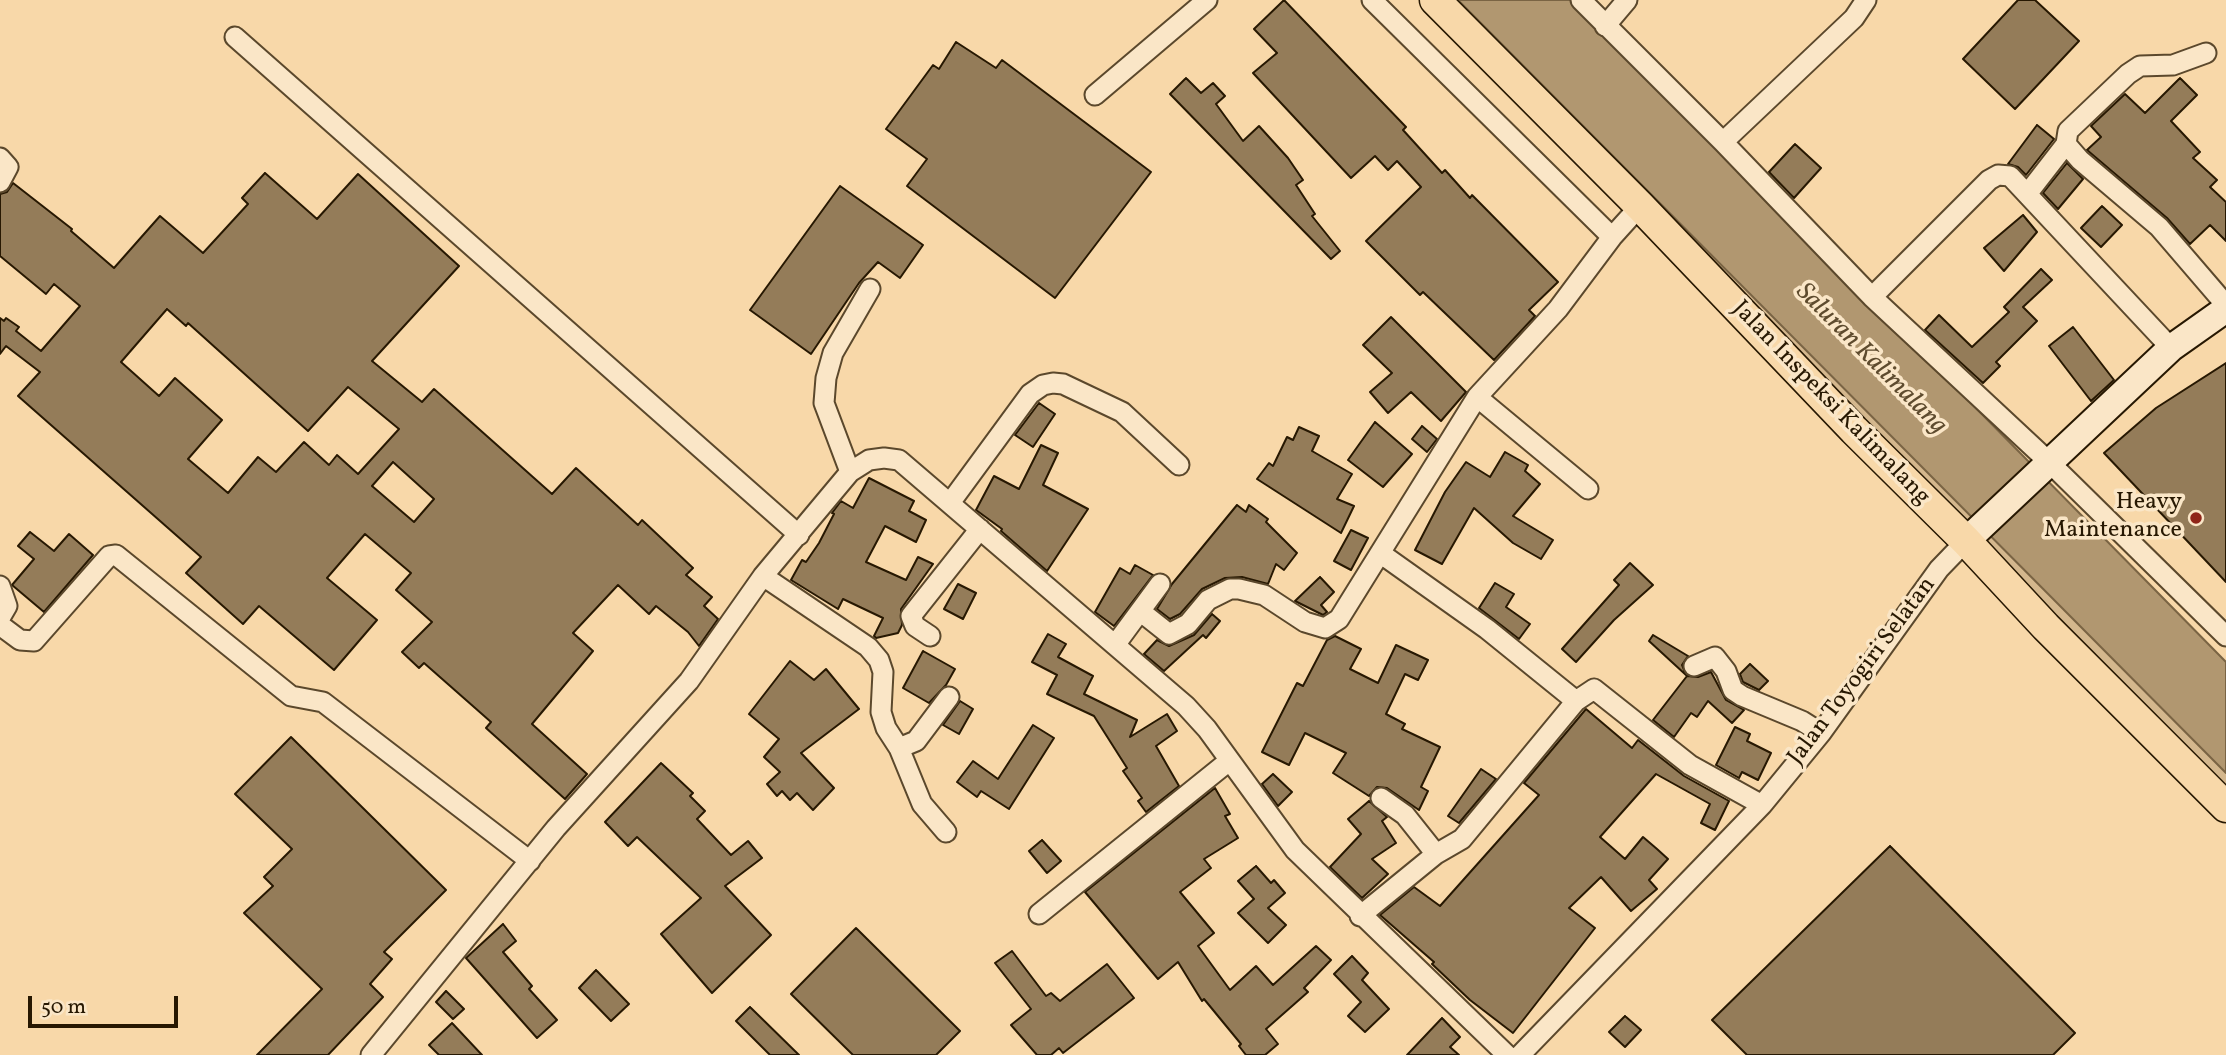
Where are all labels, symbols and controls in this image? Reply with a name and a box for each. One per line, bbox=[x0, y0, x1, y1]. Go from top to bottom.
water label: Saluran Kalimalang bbox=[1788, 278, 1952, 442]
street label: Jalan Inspeksi Kalimalang bbox=[1725, 296, 1935, 512]
place label: Heavy Maintenance bbox=[2044, 490, 2182, 546]
marker: Heavy Maintenance bbox=[2188, 510, 2204, 526]
street label: Jalan Toyogiri Selatan bbox=[1783, 572, 1943, 772]
scale bar bbox=[32, 982, 182, 1026]
text: 50 m bbox=[41, 993, 86, 1022]

